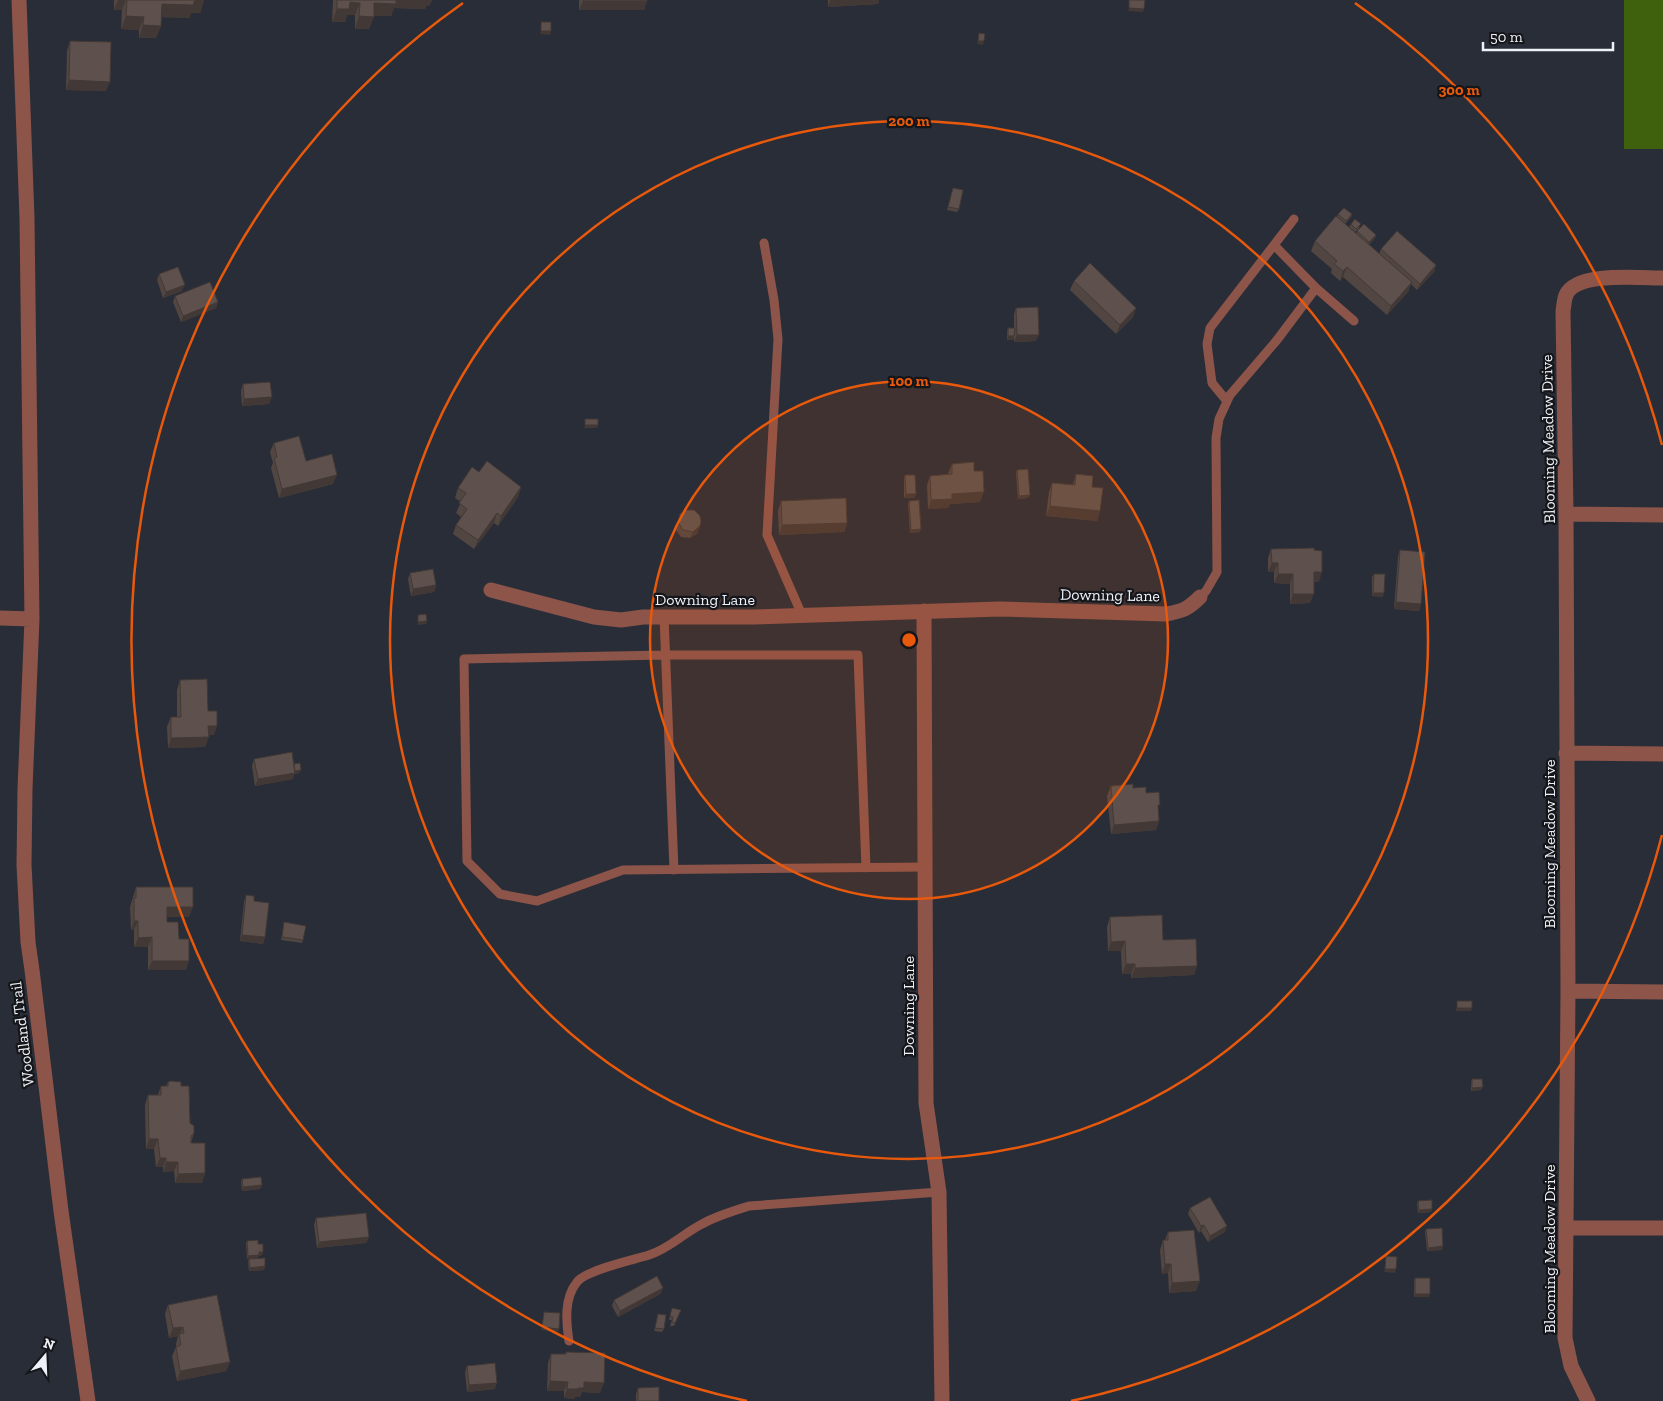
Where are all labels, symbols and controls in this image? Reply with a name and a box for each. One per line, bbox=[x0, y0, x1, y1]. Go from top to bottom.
scale bar bbox=[1483, 20, 1613, 52]
text: 50 m bbox=[1490, 28, 1523, 46]
text: 300 m bbox=[1438, 81, 1480, 99]
text: 200 m bbox=[888, 112, 930, 130]
street label: Blooming Meadow Drive bbox=[1537, 354, 1559, 524]
text: 100 m bbox=[889, 372, 929, 390]
street label: Downing Lane bbox=[1060, 585, 1160, 605]
street label: Downing Lane bbox=[655, 590, 755, 609]
centre of rings bbox=[900, 631, 918, 649]
street label: Blooming Meadow Drive bbox=[1540, 759, 1559, 929]
street label: Downing Lane bbox=[899, 956, 918, 1056]
street label: Woodland Trail bbox=[6, 980, 38, 1088]
street label: Blooming Meadow Drive bbox=[1540, 1164, 1559, 1334]
north arrow bbox=[20, 1331, 70, 1381]
text: N bbox=[41, 1334, 57, 1354]

